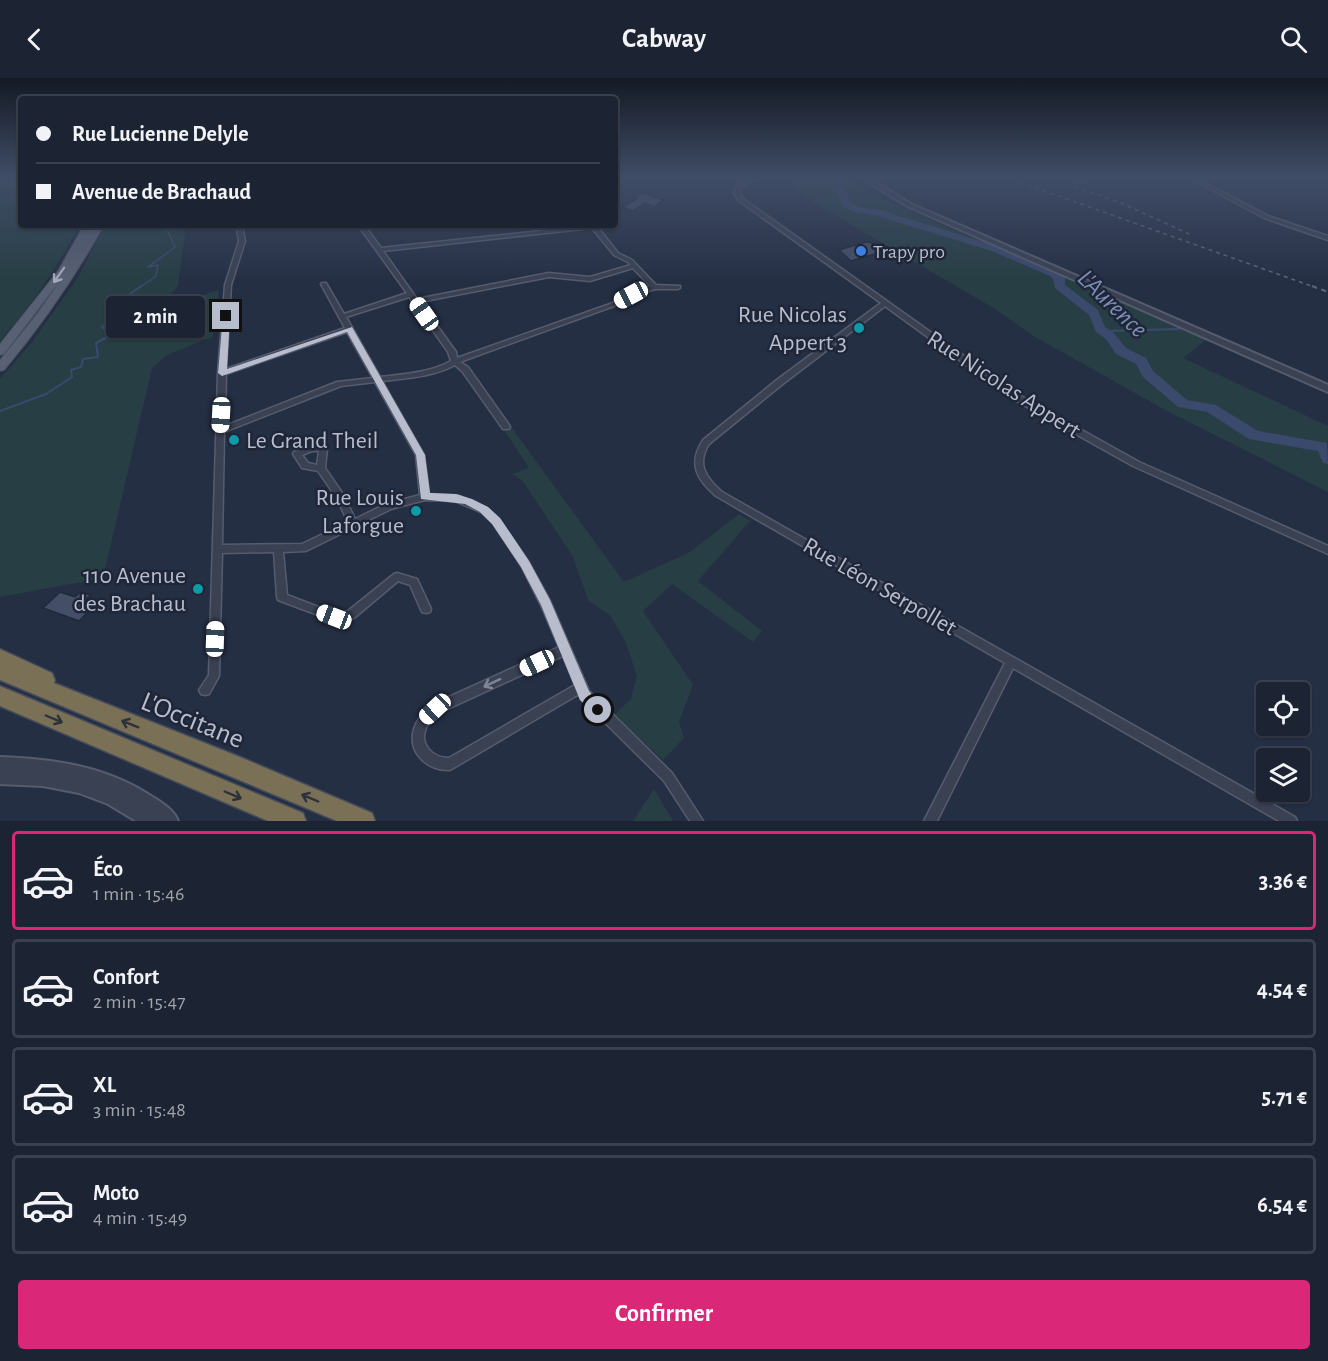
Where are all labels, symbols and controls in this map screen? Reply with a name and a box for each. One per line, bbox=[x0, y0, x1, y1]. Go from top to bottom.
icon: back bbox=[18, 23, 51, 56]
icon: search bbox=[1277, 23, 1310, 56]
text: Cabway bbox=[622, 25, 706, 52]
text: Rue Lucienne Delyle bbox=[72, 123, 249, 145]
text: Avenue de Brachaud bbox=[72, 181, 251, 203]
place label: Trapy pro bbox=[873, 242, 945, 262]
marker: Trapy pro bbox=[854, 244, 868, 258]
water label: L'Aurence bbox=[1073, 265, 1152, 343]
one-way arrow bbox=[53, 267, 65, 283]
car bbox=[611, 279, 651, 311]
car bbox=[406, 294, 442, 334]
callout: 2 min bbox=[106, 295, 205, 337]
route end bbox=[212, 302, 239, 329]
place label: Rue Nicolas Appert 3 bbox=[738, 303, 847, 355]
text: 2 min bbox=[133, 307, 178, 327]
marker: Rue Nicolas Appert 3 bbox=[852, 321, 866, 335]
street label: Rue Nicolas Appert bbox=[923, 326, 1085, 443]
car bbox=[211, 397, 231, 433]
place label: Le Grand Theil bbox=[246, 429, 379, 453]
marker: Le Grand Theil bbox=[227, 433, 241, 447]
place label: Rue Louis Laforgue bbox=[316, 486, 404, 538]
marker: Rue Louis Laforgue bbox=[409, 504, 423, 518]
street label: Rue Léon Serpollet bbox=[799, 533, 961, 641]
place label: 110 Avenue des Brachau bbox=[73, 564, 186, 616]
marker: 110 Avenue des Brachau bbox=[191, 582, 205, 596]
car bbox=[314, 602, 354, 632]
car bbox=[205, 621, 225, 657]
car bbox=[517, 647, 557, 679]
one-way arrow bbox=[483, 678, 501, 690]
map controls bbox=[1256, 682, 1310, 802]
button: locate bbox=[1256, 682, 1310, 736]
street label: L'Occitane bbox=[137, 688, 248, 754]
car bbox=[416, 690, 454, 728]
route start bbox=[584, 696, 611, 723]
one-way arrow bbox=[44, 714, 63, 725]
one-way arrow bbox=[121, 718, 140, 729]
button: layers bbox=[1256, 748, 1310, 802]
one-way arrow bbox=[224, 790, 242, 801]
one-way arrow bbox=[302, 792, 320, 803]
icon: car bbox=[21, 854, 75, 908]
text: Éco bbox=[93, 858, 123, 880]
text: 3.36 € bbox=[1259, 870, 1307, 892]
text: 1 min · 15:46 bbox=[93, 884, 184, 904]
icon: car bbox=[21, 962, 75, 1016]
text: Confort bbox=[93, 966, 159, 988]
text: 4.54 € bbox=[1257, 978, 1307, 1000]
text: 2 min · 15:47 bbox=[93, 992, 186, 1012]
icon: car bbox=[21, 1070, 75, 1124]
text: XL bbox=[93, 1074, 116, 1096]
text: 5.71 € bbox=[1261, 1086, 1307, 1108]
text: 3 min · 15:48 bbox=[93, 1100, 186, 1120]
icon: car bbox=[21, 1178, 75, 1232]
text: Moto bbox=[93, 1182, 139, 1204]
text: 6.54 € bbox=[1257, 1194, 1307, 1216]
text: 4 min · 15:49 bbox=[93, 1208, 187, 1228]
button: Confirmer bbox=[18, 1280, 1310, 1349]

